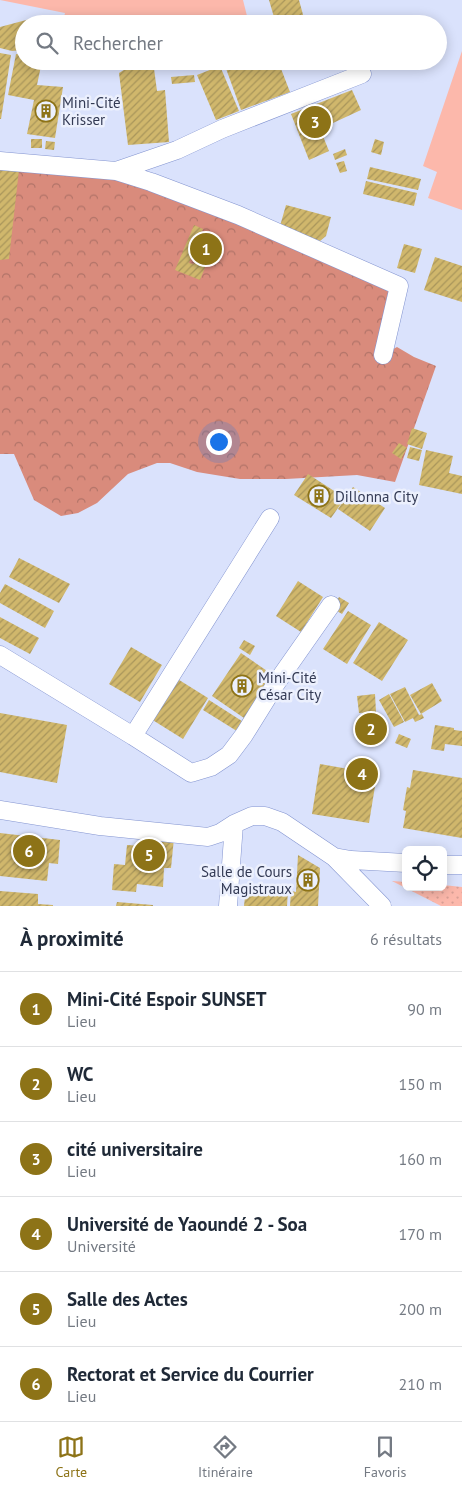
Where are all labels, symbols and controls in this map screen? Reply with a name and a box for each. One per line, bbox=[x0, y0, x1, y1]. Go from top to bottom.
search box bbox=[15, 15, 447, 70]
icon: search bbox=[33, 29, 61, 57]
text: Rechercher bbox=[73, 31, 163, 55]
place label: Mini-Cité Krisser bbox=[62, 93, 121, 129]
building icon: Mini-Cité Krisser bbox=[34, 99, 58, 123]
pin: 3 bbox=[299, 103, 331, 141]
pin: 1 bbox=[190, 230, 222, 268]
your location bbox=[206, 429, 232, 455]
building icon: Dillonna City bbox=[307, 484, 331, 508]
place label: Dillonna City bbox=[335, 487, 418, 506]
place label: Mini-Cité César City bbox=[258, 668, 321, 704]
building icon: Mini-Cité César City bbox=[230, 674, 254, 698]
pin: 2 bbox=[355, 710, 387, 748]
pin: 4 bbox=[346, 755, 378, 793]
pin: 6 bbox=[13, 832, 45, 870]
pin: 5 bbox=[133, 836, 165, 874]
map controls bbox=[402, 846, 447, 891]
button: locate bbox=[402, 846, 447, 891]
place label: Salle de Cours Magistraux bbox=[201, 862, 292, 898]
building icon: Salle de Cours Magistraux bbox=[296, 868, 320, 892]
text: À proximité bbox=[20, 925, 124, 952]
text: 6 résultats bbox=[370, 929, 442, 949]
text: Mini-Cité Espoir SUNSET bbox=[67, 987, 267, 1011]
text: 1 bbox=[31, 999, 41, 1019]
text: 90 m bbox=[407, 999, 442, 1019]
text: Lieu bbox=[67, 1011, 96, 1031]
text: WC bbox=[67, 1062, 93, 1086]
text: 2 bbox=[31, 1074, 41, 1094]
text: 150 m bbox=[399, 1074, 442, 1094]
text: Lieu bbox=[67, 1086, 96, 1106]
text: cité universitaire bbox=[67, 1137, 203, 1161]
text: 3 bbox=[31, 1149, 41, 1169]
text: 160 m bbox=[399, 1149, 442, 1169]
text: Lieu bbox=[67, 1161, 96, 1181]
text: Université de Yaoundé 2 - Soa bbox=[67, 1212, 307, 1236]
text: 4 bbox=[31, 1224, 41, 1244]
text: 170 m bbox=[399, 1224, 442, 1244]
text: Université bbox=[67, 1236, 136, 1256]
text: Salle des Actes bbox=[67, 1287, 188, 1311]
text: 5 bbox=[31, 1299, 41, 1319]
text: 200 m bbox=[399, 1299, 442, 1319]
text: Lieu bbox=[67, 1311, 96, 1331]
text: Rectorat et Service du Courrier bbox=[67, 1362, 314, 1386]
text: 6 bbox=[31, 1374, 41, 1394]
text: 210 m bbox=[399, 1374, 442, 1394]
text: Lieu bbox=[67, 1386, 96, 1406]
tab: Carte bbox=[56, 1433, 87, 1481]
tab: Itinéraire bbox=[198, 1433, 253, 1481]
tab: Favoris bbox=[364, 1433, 406, 1481]

